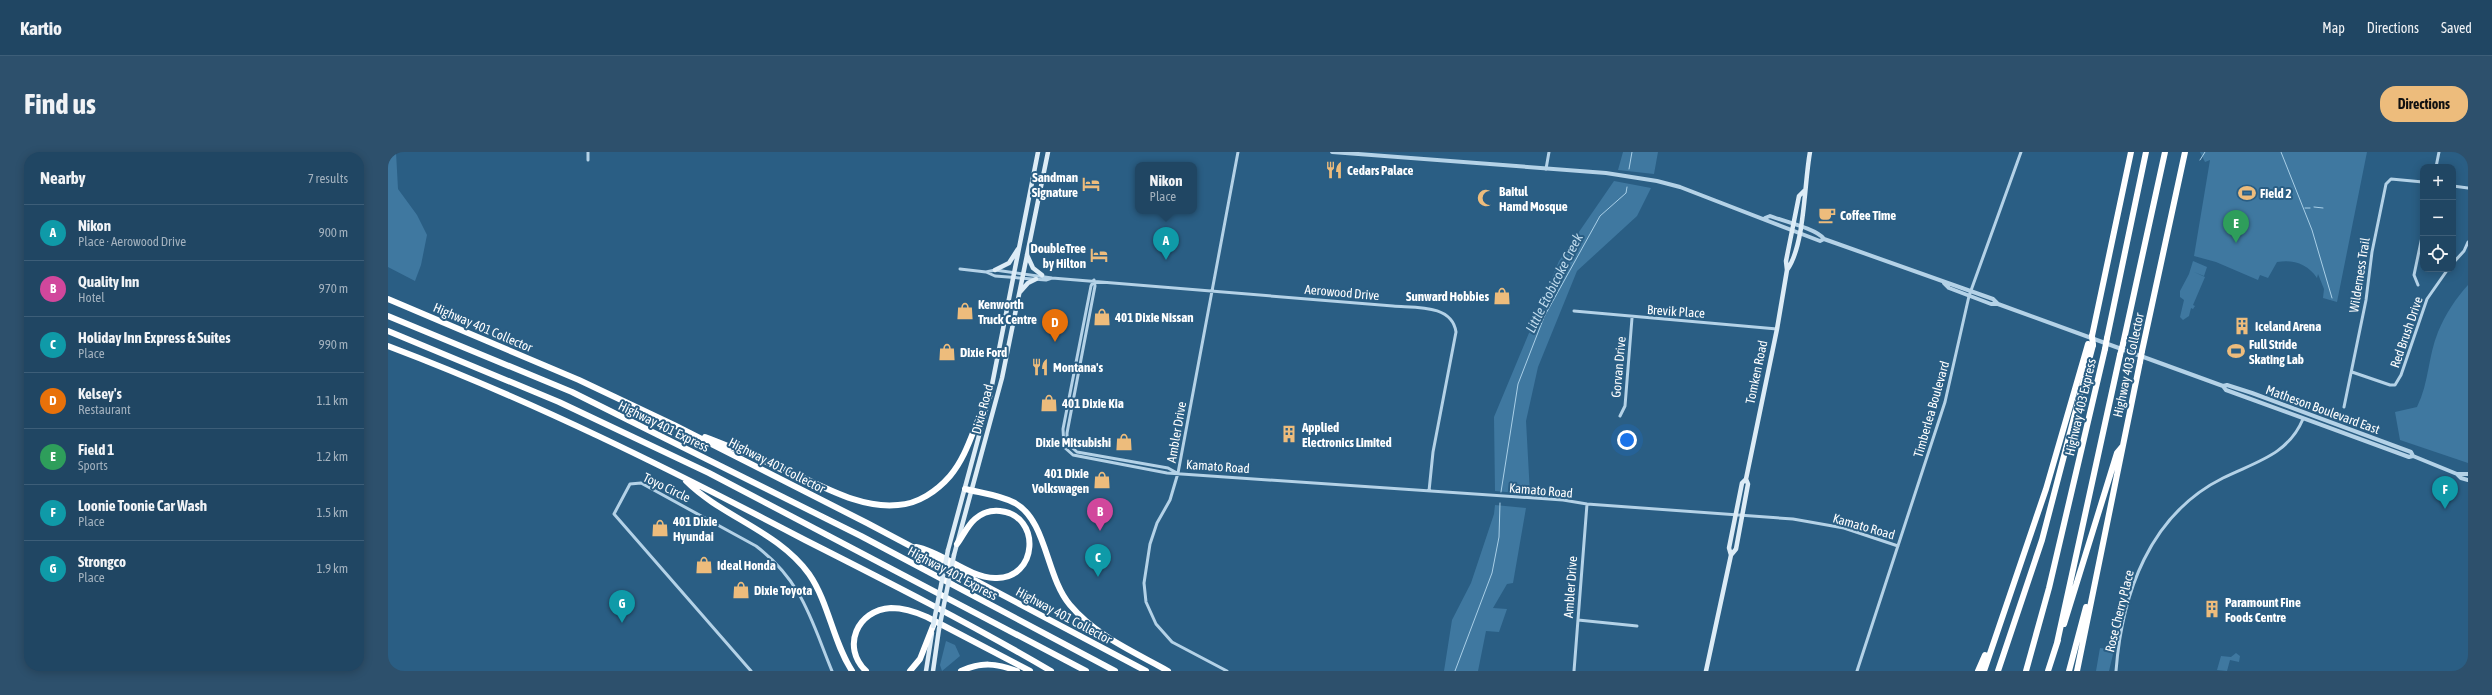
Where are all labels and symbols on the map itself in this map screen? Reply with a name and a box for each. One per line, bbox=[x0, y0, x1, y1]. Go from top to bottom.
restaurant icon: Cedars Palace bbox=[1324, 160, 1344, 180]
place label: Cedars Palace bbox=[1347, 163, 1414, 178]
place label: Sandman Signature bbox=[1032, 170, 1078, 200]
hotel icon: Sandman Signature bbox=[1081, 174, 1101, 194]
sports icon: Field 2 bbox=[2237, 183, 2257, 203]
place label: Baitul Hamd Mosque bbox=[1499, 184, 1568, 214]
place label: Field 2 bbox=[2260, 186, 2292, 201]
mosque icon: Baitul Hamd Mosque bbox=[1476, 188, 1496, 208]
cafe icon: Coffee Time bbox=[1817, 205, 1837, 225]
place label: Coffee Time bbox=[1840, 208, 1896, 223]
pin: E bbox=[2223, 210, 2249, 243]
pin: A bbox=[1153, 227, 1179, 260]
water label: Little Etobicoke Creek bbox=[1522, 230, 1586, 335]
street label: Wilderness Trail bbox=[2346, 236, 2373, 314]
place label: DoubleTree by Hilton bbox=[1030, 241, 1086, 271]
hotel icon: DoubleTree by Hilton bbox=[1089, 245, 1109, 265]
street label: Aerowood Drive bbox=[1304, 282, 1380, 303]
shop icon: Sunward Hobbies bbox=[1492, 286, 1512, 306]
place label: Sunward Hobbies bbox=[1406, 289, 1489, 304]
street label: Red Brush Drive bbox=[2387, 294, 2426, 370]
place label: Kenworth Truck Centre bbox=[978, 297, 1037, 327]
street label: Highway 401 Collector bbox=[431, 300, 535, 355]
shop icon: Kenworth Truck Centre bbox=[955, 301, 975, 321]
street label: Brevik Place bbox=[1646, 302, 1706, 321]
shop icon: 401 Dixie Nissan bbox=[1092, 307, 1112, 327]
pin: D bbox=[1042, 309, 1068, 342]
place label: 401 Dixie Nissan bbox=[1114, 310, 1194, 325]
street label: Highway 403 Collector bbox=[2110, 311, 2147, 419]
building icon: Iceland Arena bbox=[2232, 316, 2252, 336]
place label: Iceland Arena bbox=[2255, 319, 2321, 334]
street label: Gorvan Drive bbox=[1608, 336, 1629, 398]
place label: Full Stride Skating Lab bbox=[2249, 337, 2304, 367]
street label: Tomken Road bbox=[1742, 339, 1771, 405]
sports icon: Full Stride Skating Lab bbox=[2226, 341, 2246, 361]
shop icon: Dixie Ford bbox=[937, 342, 957, 362]
place label: Dixie Ford bbox=[960, 345, 1007, 360]
restaurant icon: Montana's bbox=[1030, 357, 1050, 377]
street label: Highway 403 Express bbox=[2062, 357, 2099, 457]
street label: Timberlea Boulevard bbox=[1911, 359, 1952, 459]
place label: Montana's bbox=[1053, 360, 1103, 375]
street label: Matheson Boulevard East bbox=[2264, 382, 2382, 437]
street label: Dixie Road bbox=[969, 383, 996, 436]
shop icon: 401 Dixie Kia bbox=[1039, 393, 1059, 413]
place label: 401 Dixie Kia bbox=[1061, 396, 1124, 411]
street label: Highway 401 Express bbox=[616, 398, 712, 455]
street label: Ambler Drive bbox=[1164, 400, 1189, 464]
place label: Applied Electronics Limited bbox=[1301, 420, 1392, 450]
building icon: Applied Electronics Limited bbox=[1279, 424, 1299, 444]
your location bbox=[1617, 430, 1637, 450]
shop icon: Dixie Mitsubishi bbox=[1114, 432, 1134, 452]
street label: Highway 401 Collector bbox=[726, 435, 828, 496]
place label: Dixie Mitsubishi bbox=[1035, 435, 1111, 450]
street label: Kamato Road bbox=[1186, 457, 1250, 476]
place label: 401 Dixie Volkswagen bbox=[1031, 466, 1089, 496]
street label: Toyo Circle bbox=[641, 470, 693, 505]
shop icon: 401 Dixie Volkswagen bbox=[1092, 470, 1112, 490]
pin: F bbox=[2432, 476, 2458, 509]
street label: Kamato Road bbox=[1508, 480, 1573, 501]
pin: B bbox=[1087, 498, 1113, 531]
street label: Kamato Road bbox=[1831, 510, 1897, 542]
place label: 401 Dixie Hyundai bbox=[672, 514, 718, 544]
shop icon: 401 Dixie Hyundai bbox=[650, 518, 670, 538]
street label: Highway 401 Express bbox=[905, 544, 1000, 604]
pin: C bbox=[1085, 544, 1111, 577]
shop icon: Ideal Honda bbox=[694, 555, 714, 575]
street label: Ambler Drive bbox=[1561, 556, 1580, 618]
place label: Ideal Honda bbox=[717, 558, 776, 573]
street label: Rose Cherry Place bbox=[2102, 568, 2137, 654]
shop icon: Dixie Toyota bbox=[731, 580, 751, 600]
place label: Dixie Toyota bbox=[754, 583, 812, 598]
street label: Highway 401 Collector bbox=[1013, 584, 1114, 647]
pin: G bbox=[609, 590, 635, 623]
place label: Paramount Fine Foods Centre bbox=[2225, 595, 2301, 625]
building icon: Paramount Fine Foods Centre bbox=[2202, 599, 2222, 619]

